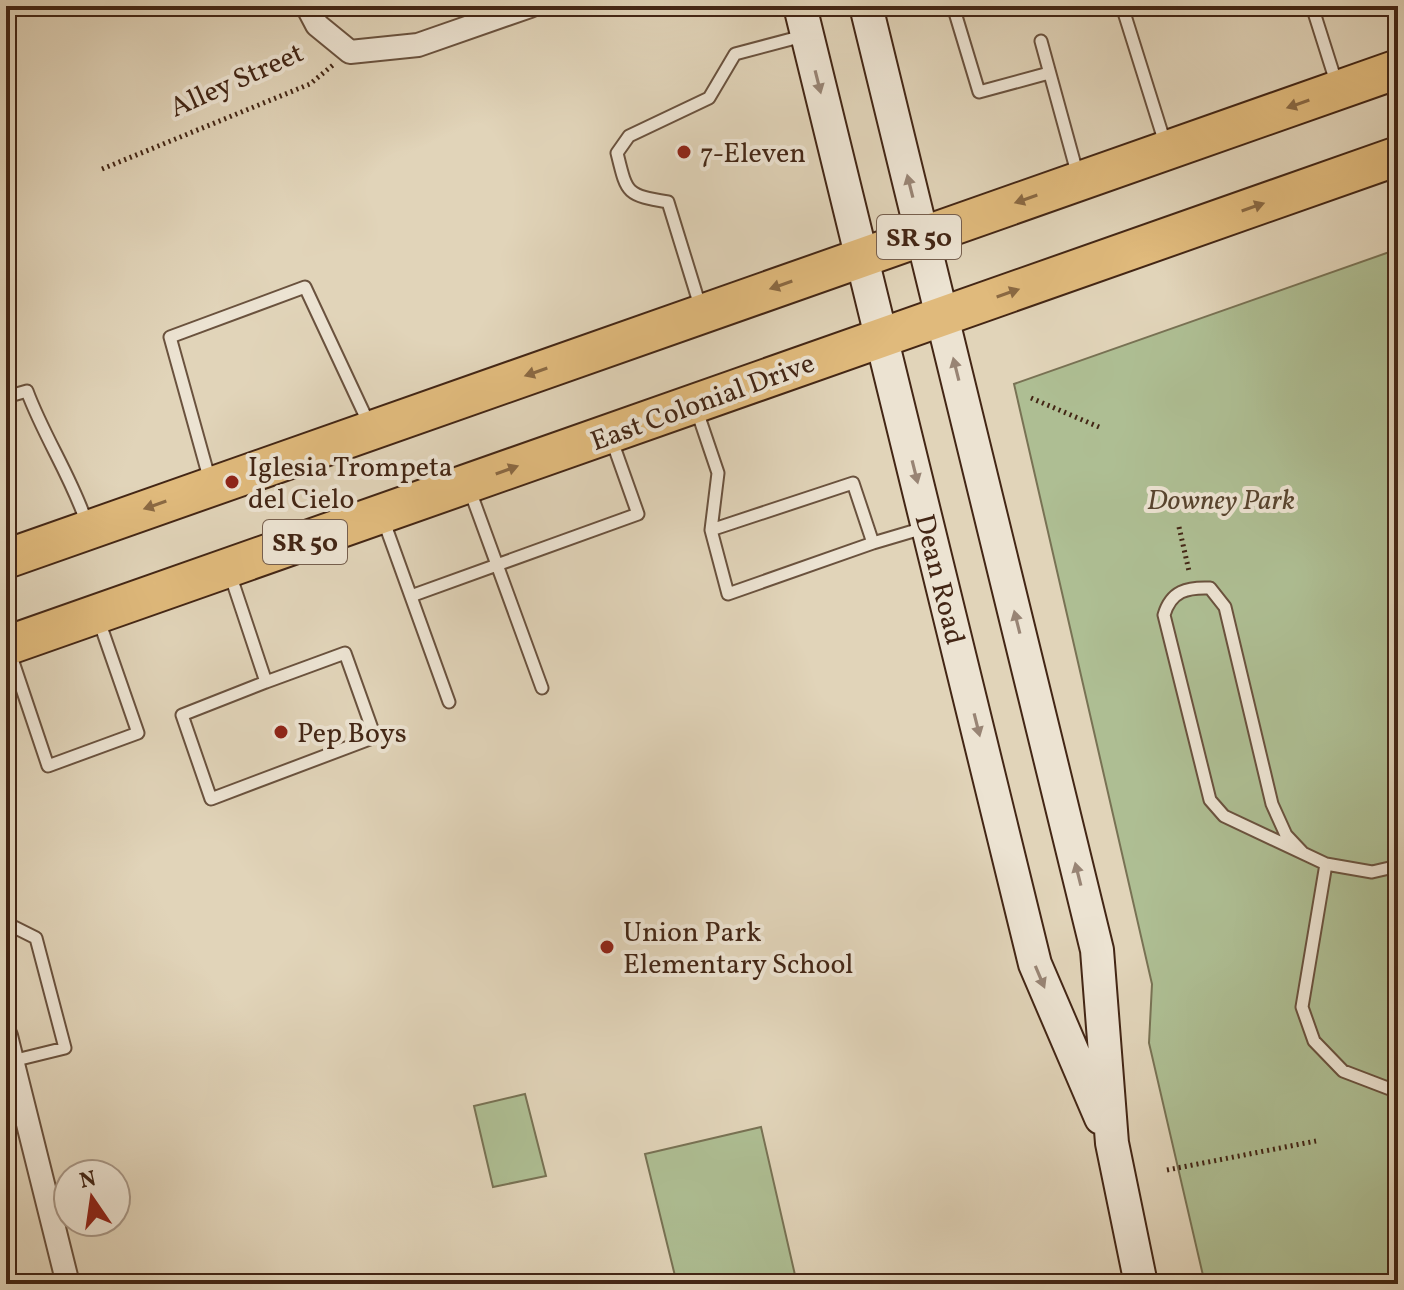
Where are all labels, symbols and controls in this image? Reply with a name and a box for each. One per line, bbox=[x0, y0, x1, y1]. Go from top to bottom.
street label: Alley Street bbox=[164, 34, 310, 128]
one-way arrow bbox=[813, 69, 825, 94]
one-way arrow bbox=[1286, 98, 1310, 110]
place label: 7-Eleven bbox=[700, 135, 806, 174]
marker: 7-Eleven bbox=[675, 143, 693, 161]
one-way arrow bbox=[904, 173, 916, 198]
one-way arrow bbox=[1014, 194, 1038, 206]
one-way arrow bbox=[1241, 200, 1265, 213]
road number: SR 50 bbox=[877, 215, 961, 259]
one-way arrow bbox=[769, 280, 793, 292]
one-way arrow bbox=[996, 286, 1020, 299]
street label: East Colonial Drive bbox=[585, 345, 820, 462]
one-way arrow bbox=[949, 356, 961, 381]
one-way arrow bbox=[523, 366, 547, 378]
place label: Iglesia Trompeta del Cielo bbox=[248, 449, 453, 520]
one-way arrow bbox=[910, 460, 922, 485]
one-way arrow bbox=[496, 463, 520, 475]
marker: Iglesia Trompeta del Cielo bbox=[223, 473, 241, 491]
park label: Downey Park bbox=[1147, 482, 1295, 521]
one-way arrow bbox=[143, 499, 167, 512]
street label: Dean Road bbox=[904, 510, 974, 649]
road number: SR 50 bbox=[263, 520, 347, 564]
one-way arrow bbox=[1010, 609, 1023, 634]
one-way arrow bbox=[971, 713, 983, 738]
place label: Pep Boys bbox=[297, 715, 407, 754]
marker: Pep Boys bbox=[272, 723, 290, 741]
one-way arrow bbox=[1072, 862, 1084, 887]
place label: Union Park Elementary School bbox=[623, 914, 854, 985]
marker: Union Park Elementary School bbox=[598, 938, 616, 956]
one-way arrow bbox=[1034, 965, 1047, 989]
north arrow bbox=[52, 1158, 132, 1238]
text: N bbox=[77, 1164, 99, 1198]

